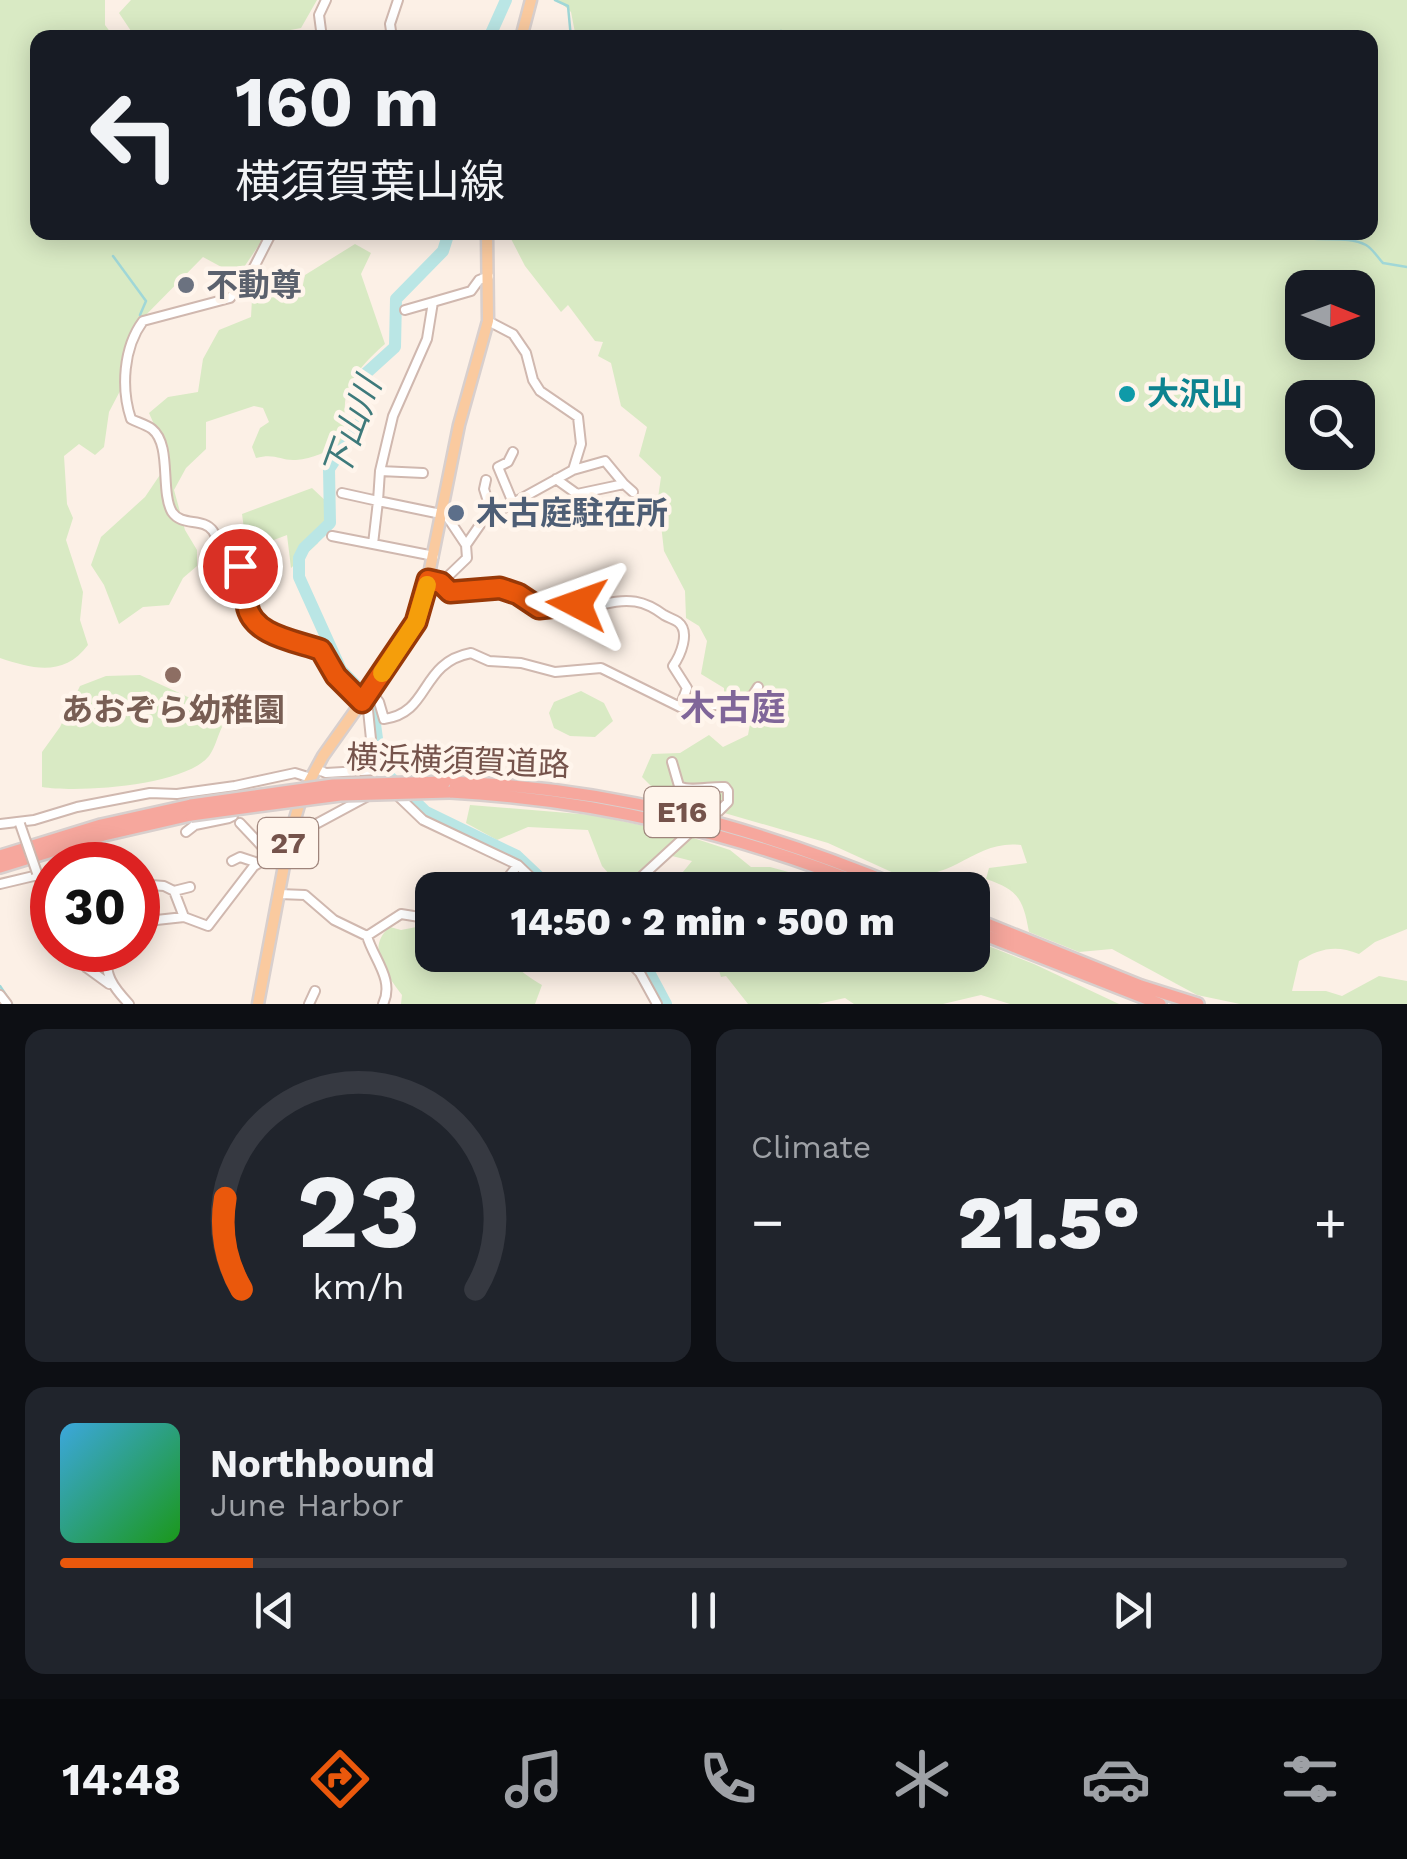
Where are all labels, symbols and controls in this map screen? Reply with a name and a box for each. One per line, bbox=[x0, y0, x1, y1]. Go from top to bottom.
text: 160 m bbox=[235, 61, 439, 143]
icon: left bbox=[70, 70, 200, 200]
text: 横須賀葉山線 bbox=[235, 155, 505, 208]
place label: 不動尊 bbox=[206, 266, 302, 304]
north arrow bbox=[1285, 270, 1375, 360]
map controls bbox=[1285, 270, 1375, 470]
marker: 不動尊 bbox=[175, 274, 197, 296]
water label: 下山川 bbox=[314, 368, 391, 485]
place label: 大沢山 bbox=[1147, 375, 1243, 413]
button: search bbox=[1285, 380, 1375, 470]
marker: 大沢山 bbox=[1116, 383, 1138, 405]
place label: 木古庭駐在所 bbox=[476, 494, 668, 532]
marker: 木古庭駐在所 bbox=[445, 502, 467, 524]
pin bbox=[198, 524, 283, 609]
icon: arrive bbox=[213, 539, 268, 594]
position arrow bbox=[525, 552, 629, 656]
marker: あおぞら幼稚園 bbox=[162, 664, 184, 686]
district label: 木古庭 bbox=[680, 687, 786, 729]
place label: あおぞら幼稚園 bbox=[61, 691, 285, 729]
street label: 横浜横須賀道路 bbox=[345, 738, 571, 784]
road number: E16 bbox=[644, 787, 720, 837]
road number: 27 bbox=[258, 818, 318, 868]
speed limit sign: 30 bbox=[30, 842, 160, 972]
text: 14:50 · 2 min · 500 m bbox=[510, 900, 895, 944]
text: Climate bbox=[751, 1128, 871, 1166]
text: 23 bbox=[296, 1150, 420, 1272]
text: 21.5° bbox=[958, 1178, 1140, 1266]
text: − bbox=[751, 1190, 784, 1254]
text: + bbox=[1314, 1190, 1347, 1254]
text: km/h bbox=[312, 1266, 404, 1308]
text: Northbound bbox=[210, 1442, 435, 1486]
text: June Harbor bbox=[210, 1486, 404, 1524]
icon: previous bbox=[247, 1583, 302, 1638]
icon: pause bbox=[676, 1583, 731, 1638]
icon: next bbox=[1105, 1583, 1160, 1638]
icon: directions bbox=[305, 1744, 375, 1814]
icon: music bbox=[499, 1744, 569, 1814]
icon: phone bbox=[693, 1744, 763, 1814]
icon: climate bbox=[887, 1744, 957, 1814]
icon: car bbox=[1081, 1744, 1151, 1814]
icon: filters bbox=[1275, 1744, 1345, 1814]
text: 14:48 bbox=[62, 1753, 181, 1806]

